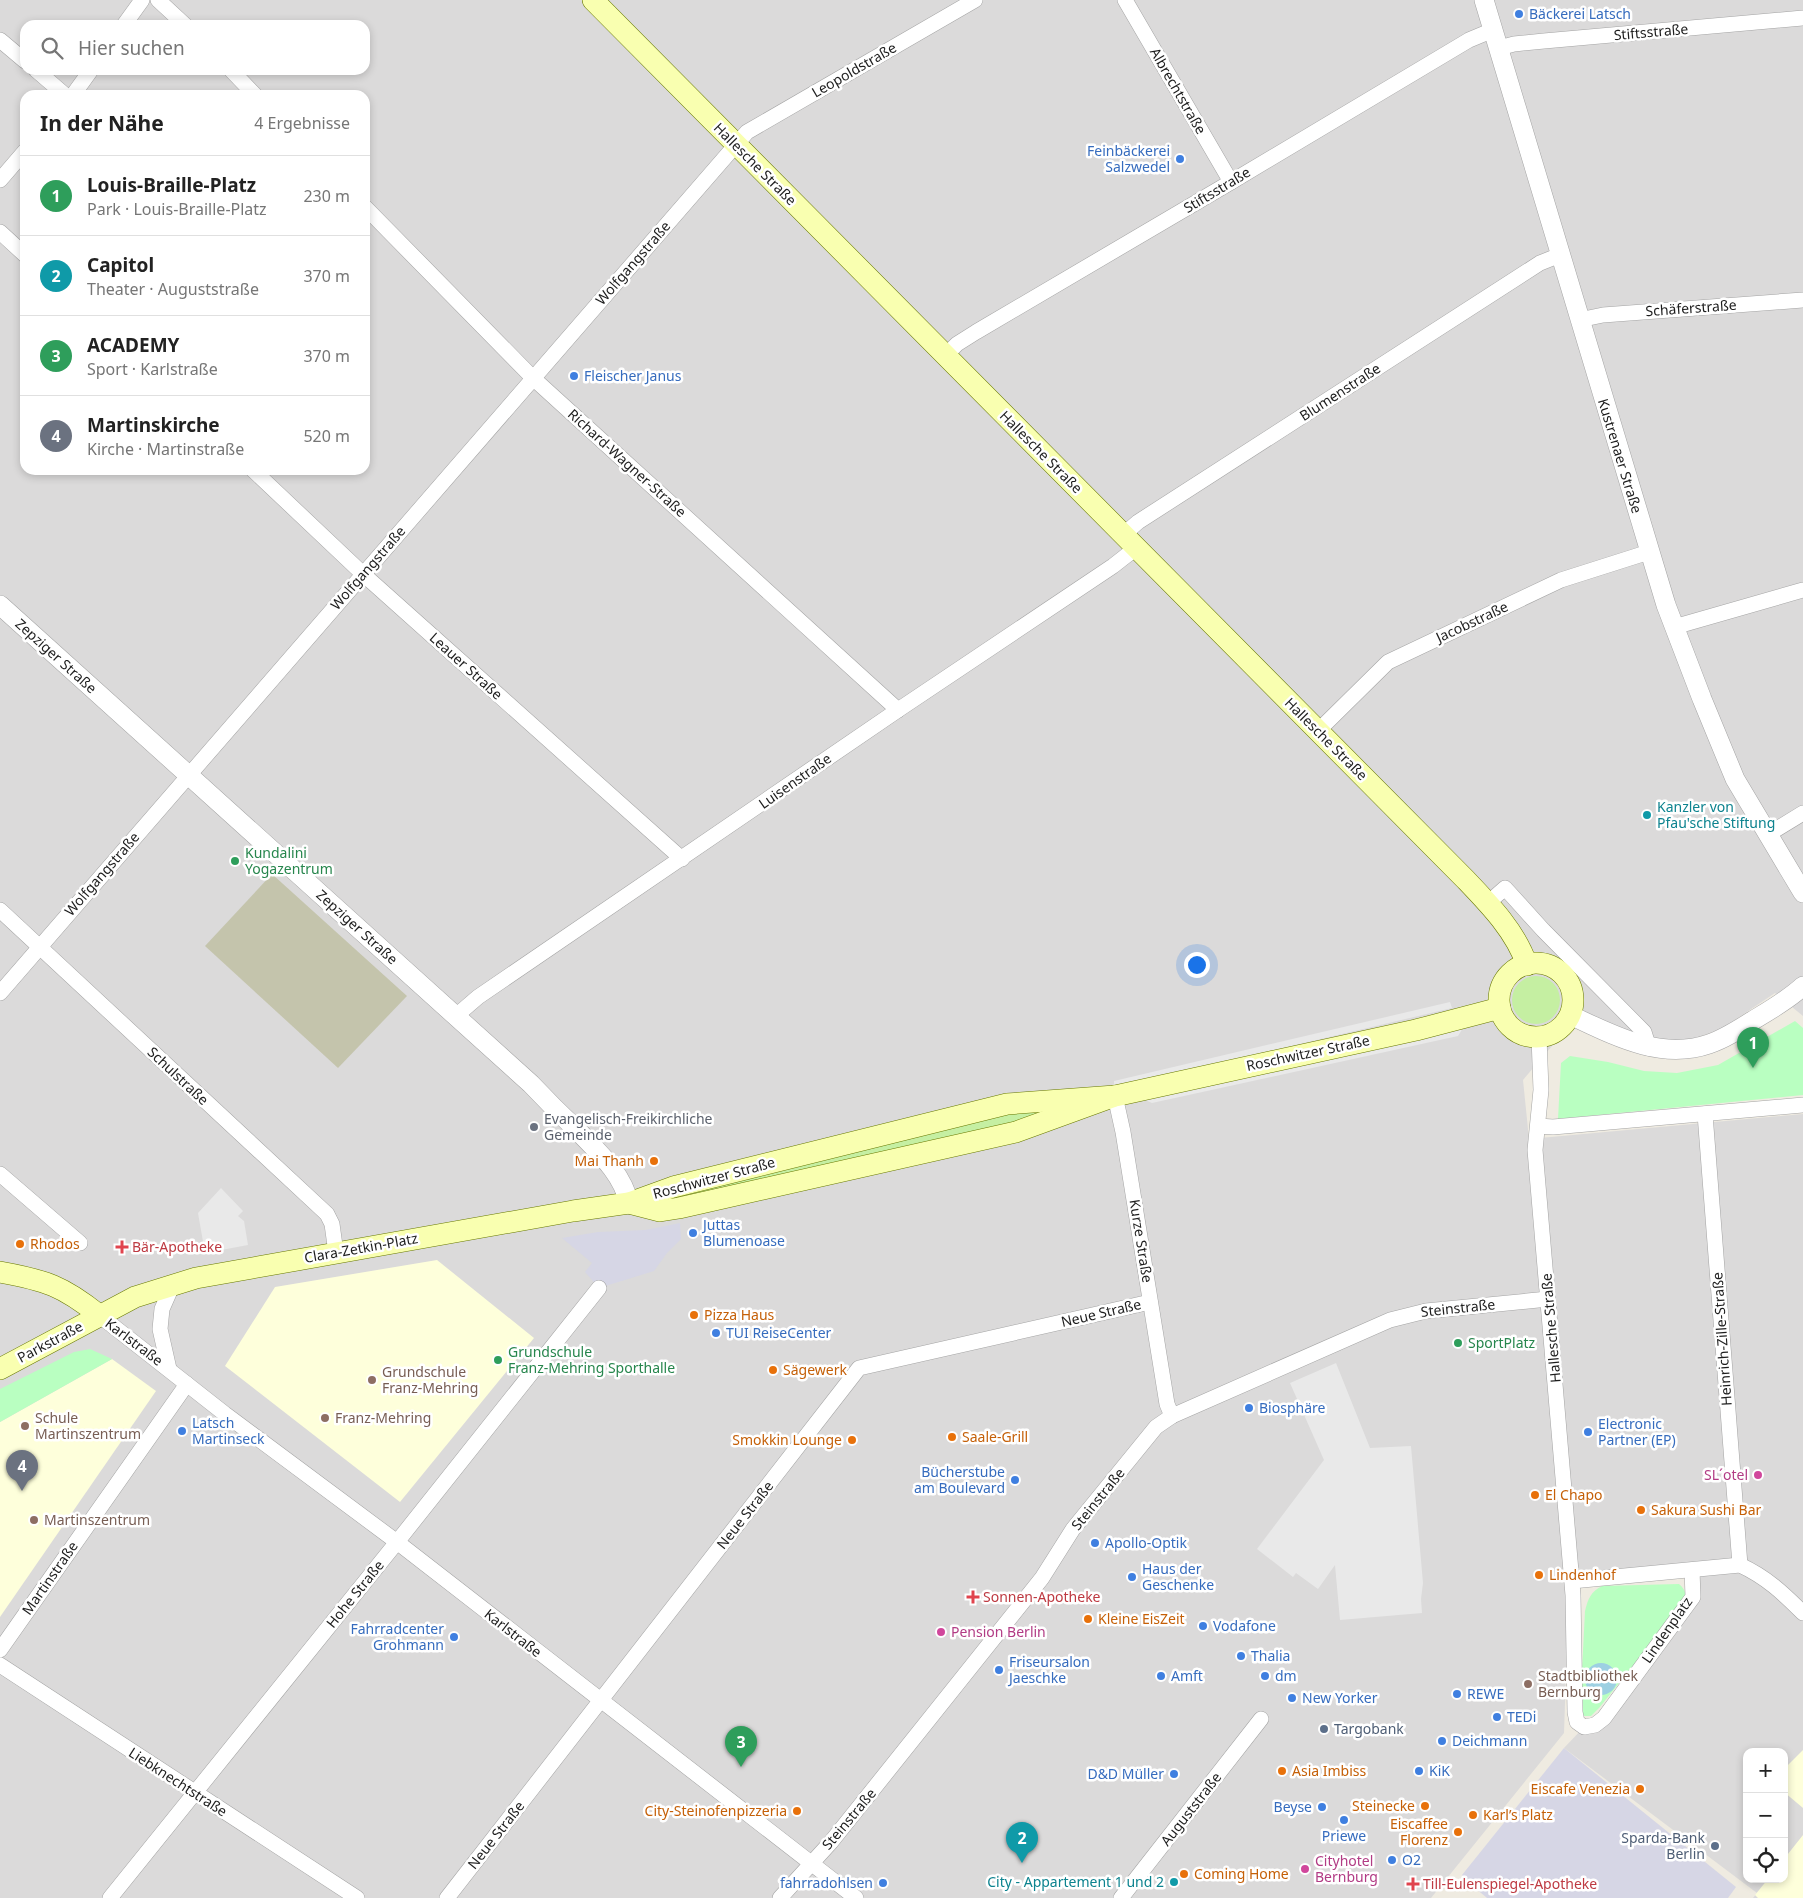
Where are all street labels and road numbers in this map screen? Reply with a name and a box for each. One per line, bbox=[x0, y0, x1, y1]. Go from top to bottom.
street label: Stiftsstraße bbox=[1613, 19, 1689, 44]
street label: Leopoldstraße bbox=[808, 38, 900, 102]
street label: Albrechtstraße bbox=[1146, 44, 1211, 138]
street label: Hallesche Straße bbox=[710, 118, 801, 209]
street label: Stiftsstraße bbox=[1180, 162, 1254, 217]
street label: Wolfgangstraße bbox=[591, 217, 674, 309]
street label: Schäferstraße bbox=[1645, 295, 1737, 320]
street label: Blumenstraße bbox=[1296, 358, 1384, 425]
street label: Kustrenaer Straße bbox=[1594, 396, 1647, 516]
street label: Richard-Wagner-Straße bbox=[564, 404, 691, 521]
street label: Hallesche Straße bbox=[996, 406, 1087, 497]
street label: Wolfgangstraße bbox=[326, 522, 409, 614]
street label: Jacobstraße bbox=[1431, 597, 1511, 647]
street label: Zepziger Straße bbox=[12, 614, 101, 697]
street label: Leauer Straße bbox=[426, 628, 507, 703]
street label: Hallesche Straße bbox=[1281, 693, 1372, 784]
street label: Luisenstraße bbox=[755, 748, 835, 813]
street label: Wolfgangstraße bbox=[60, 828, 143, 920]
street label: Zepziger Straße bbox=[313, 885, 402, 968]
street label: Roschwitzer Straße bbox=[1244, 1030, 1371, 1075]
street label: Schulstraße bbox=[144, 1042, 213, 1109]
street label: Roschwitzer Straße bbox=[651, 1152, 777, 1203]
street label: Kurze Straße bbox=[1126, 1198, 1157, 1284]
street label: Clara-Zetkin-Platz bbox=[303, 1228, 420, 1267]
street label: Heinrich-Zille-Straße bbox=[1707, 1271, 1736, 1406]
street label: Hallesche Straße bbox=[1536, 1272, 1565, 1384]
street label: Neue Straße bbox=[1059, 1294, 1143, 1331]
street label: Steinstraße bbox=[1420, 1294, 1496, 1321]
street label: Karlstraße bbox=[102, 1314, 167, 1370]
street label: Parkstraße bbox=[14, 1316, 86, 1367]
street label: Steinstraße bbox=[1067, 1464, 1129, 1534]
street label: Neue Straße bbox=[712, 1477, 777, 1553]
street label: Martinstraße bbox=[17, 1537, 82, 1618]
street label: Hohe Straße bbox=[321, 1556, 388, 1631]
street label: Lindenplatz bbox=[1637, 1593, 1697, 1666]
street label: Karlstraße bbox=[481, 1604, 546, 1661]
street label: Liebknechtstraße bbox=[125, 1743, 231, 1821]
street label: Auguststraße bbox=[1156, 1768, 1225, 1849]
street label: Steinstraße bbox=[817, 1784, 880, 1853]
street label: Neue Straße bbox=[463, 1797, 528, 1873]

